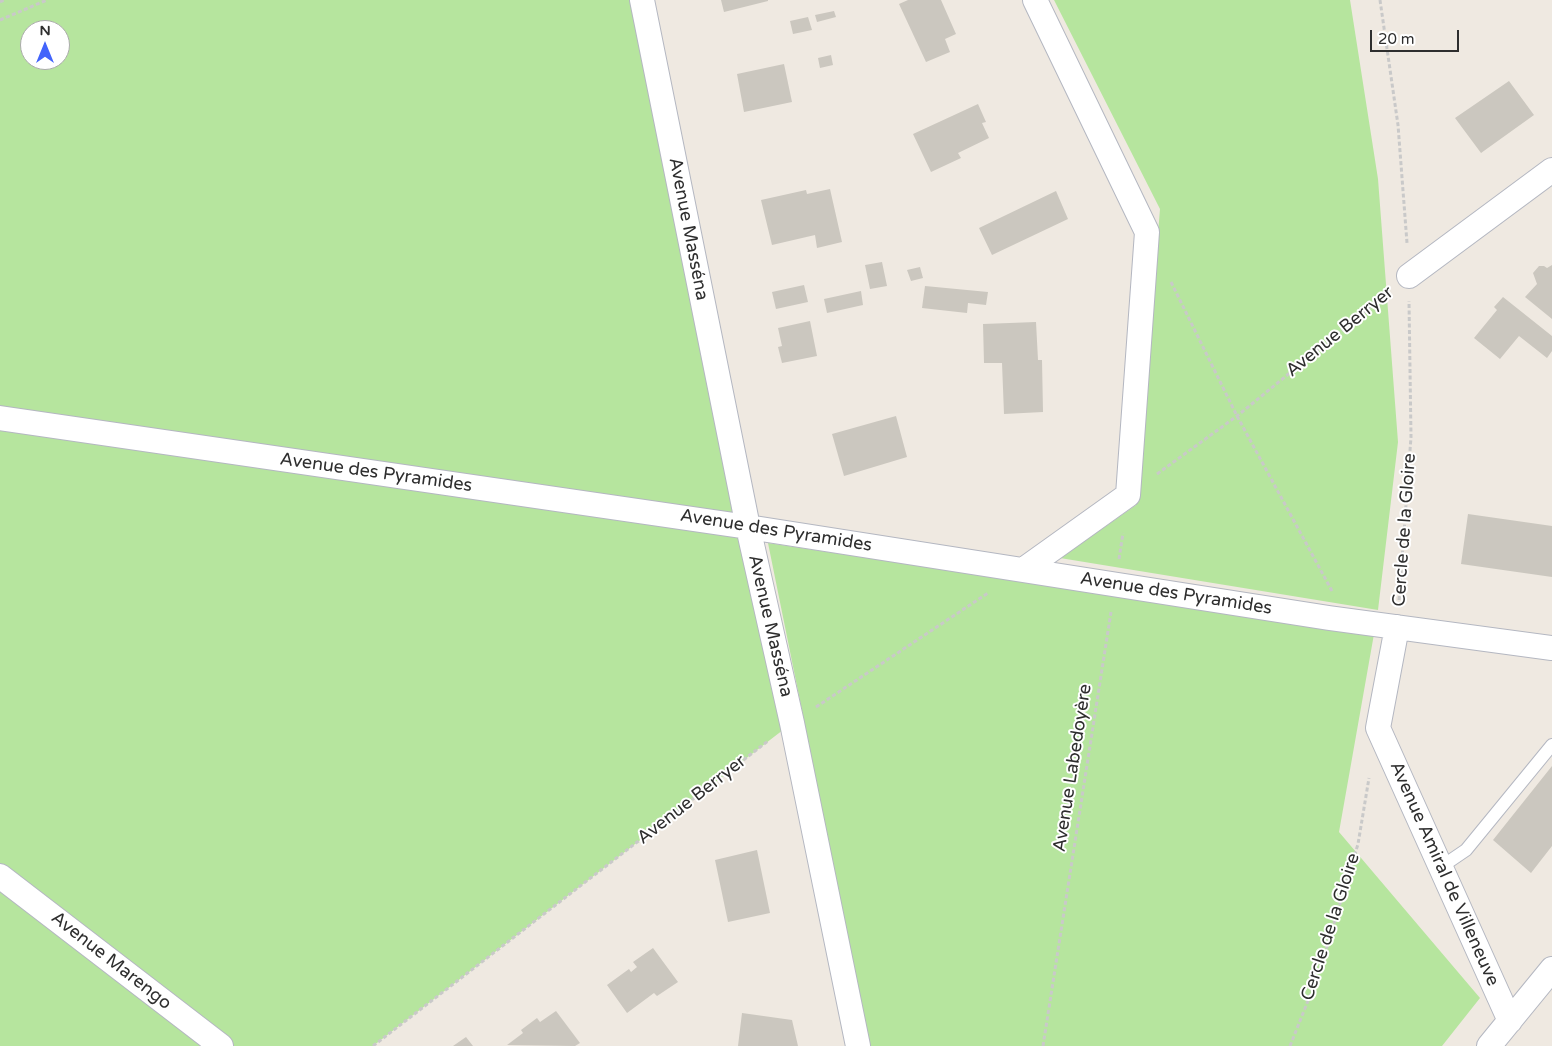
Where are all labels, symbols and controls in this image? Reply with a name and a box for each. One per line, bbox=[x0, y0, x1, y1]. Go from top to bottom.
north arrow bbox=[20, 20, 70, 70]
scale bar bbox=[1372, 20, 1461, 52]
text: N bbox=[39, 22, 51, 39]
text: 20 m bbox=[1378, 30, 1415, 48]
street label: Avenue Masséna bbox=[664, 156, 712, 302]
street label: Avenue Berryer bbox=[1282, 282, 1398, 382]
street label: Avenue des Pyramides bbox=[278, 449, 474, 497]
street label: Cercle de la Gloire bbox=[1389, 453, 1421, 607]
street label: Avenue des Pyramides bbox=[679, 505, 873, 557]
street label: Avenue Masséna bbox=[743, 553, 797, 699]
street label: Avenue des Pyramides bbox=[1079, 568, 1273, 620]
street label: Avenue Labedoyère bbox=[1049, 682, 1097, 854]
street label: Avenue Berryer bbox=[633, 751, 751, 849]
street label: Avenue Amiral de Villeneuve bbox=[1385, 758, 1503, 990]
street label: Cercle de la Gloire bbox=[1297, 851, 1365, 1003]
street label: Avenue Marengo bbox=[47, 907, 175, 1015]

